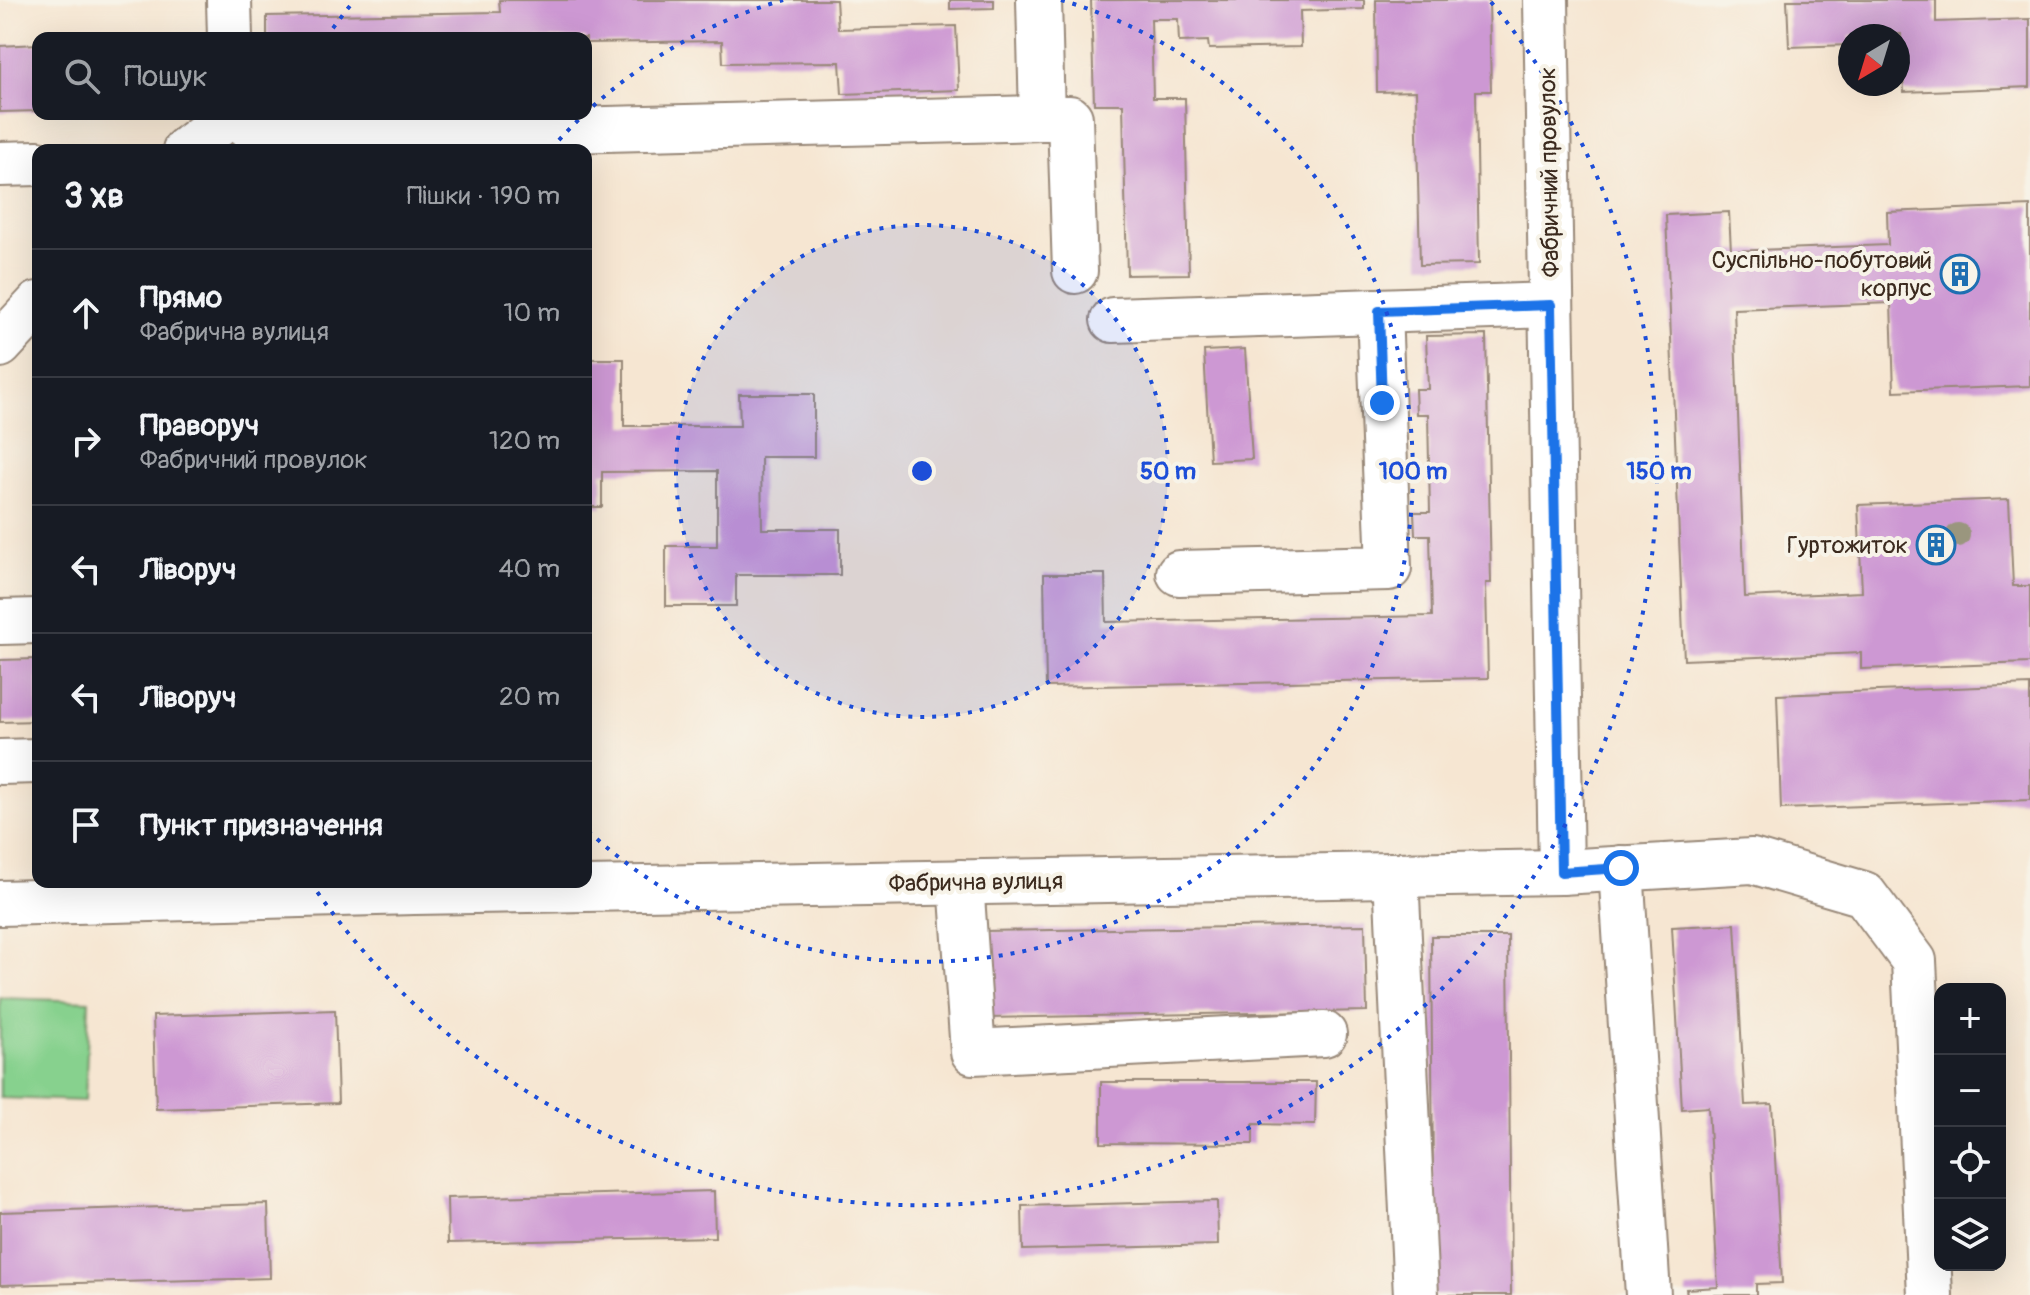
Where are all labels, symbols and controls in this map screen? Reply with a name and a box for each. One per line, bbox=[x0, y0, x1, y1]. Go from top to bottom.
north arrow bbox=[1838, 24, 1910, 96]
search box bbox=[32, 32, 592, 120]
icon: search bbox=[60, 54, 104, 98]
text: Пошук bbox=[124, 58, 208, 95]
street label: Фабричний провулок bbox=[1533, 67, 1566, 277]
text: 3 хв bbox=[64, 175, 124, 218]
text: Пішки · 190 m bbox=[407, 180, 560, 212]
place label: Суспільно-побутовий корпус bbox=[1711, 246, 1932, 303]
building icon: Суспільно-побутовий корпус bbox=[1939, 253, 1981, 295]
text: Прямо bbox=[140, 279, 222, 316]
icon: ahead bbox=[64, 291, 108, 335]
text: 10 m bbox=[503, 297, 560, 329]
text: Фабрична вулиця bbox=[140, 316, 329, 348]
route end bbox=[1364, 385, 1400, 421]
text: Праворуч bbox=[140, 407, 259, 444]
icon: right bbox=[64, 419, 108, 463]
text: 120 m bbox=[489, 425, 560, 457]
text: Фабричний провулок bbox=[140, 444, 368, 476]
centre of rings bbox=[908, 457, 936, 485]
text: 50 m bbox=[1140, 457, 1196, 486]
text: 100 m bbox=[1379, 457, 1447, 486]
text: 150 m bbox=[1626, 457, 1692, 486]
building icon: Гуртожиток bbox=[1915, 524, 1957, 566]
place label: Гуртожиток bbox=[1787, 531, 1908, 560]
icon: left bbox=[64, 547, 108, 591]
text: Ліворуч bbox=[140, 551, 236, 588]
text: 40 m bbox=[498, 553, 560, 585]
icon: left bbox=[64, 675, 108, 719]
text: Ліворуч bbox=[140, 679, 236, 716]
text: 20 m bbox=[499, 681, 560, 713]
icon: arrive bbox=[64, 803, 108, 847]
text: Пункт призначення bbox=[140, 807, 383, 844]
route start bbox=[1603, 850, 1639, 886]
street label: Фабрична вулиця bbox=[889, 866, 1063, 899]
map controls bbox=[1934, 983, 2006, 1271]
button: + bbox=[1934, 983, 2006, 1055]
button: − bbox=[1934, 1055, 2006, 1127]
button: locate bbox=[1934, 1127, 2006, 1199]
button: layers bbox=[1934, 1199, 2006, 1271]

